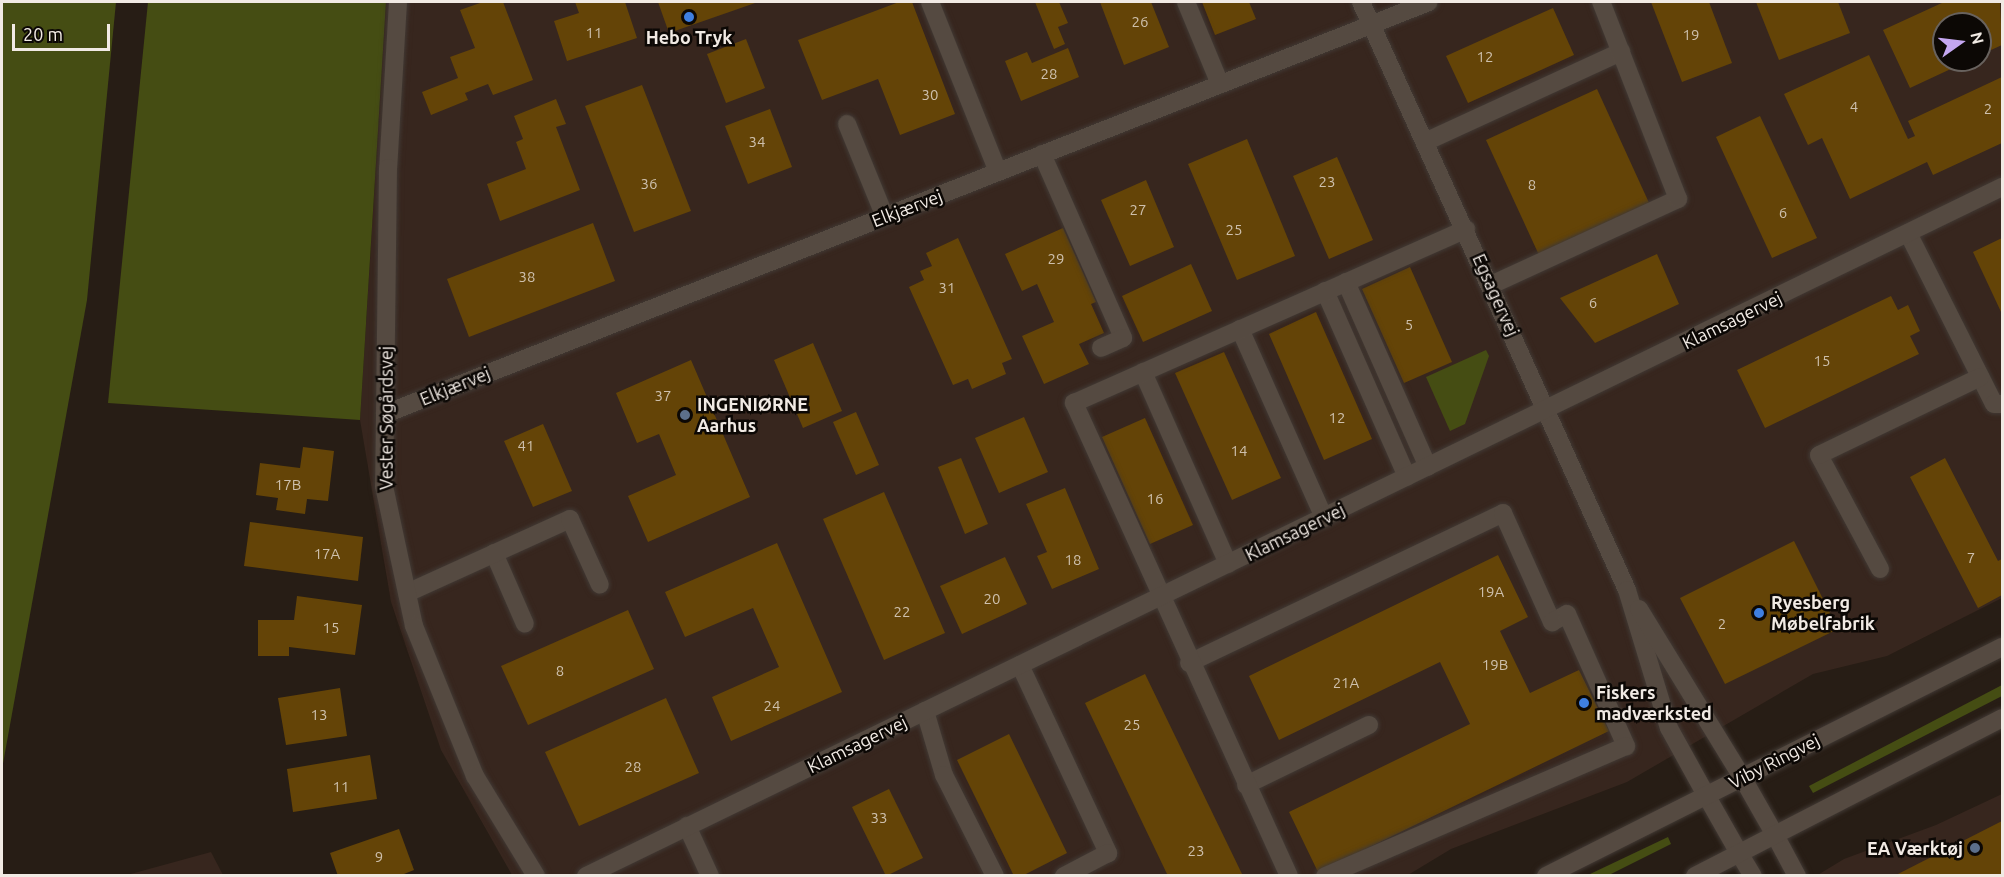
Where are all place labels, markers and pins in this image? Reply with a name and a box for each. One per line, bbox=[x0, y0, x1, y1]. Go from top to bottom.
marker: Hebo Tryk bbox=[682, 10, 696, 24]
place label: Hebo Tryk bbox=[646, 26, 732, 48]
place label: INGENIØRNE Aarhus bbox=[697, 394, 808, 436]
marker: INGENIØRNE Aarhus bbox=[678, 408, 692, 422]
place label: Ryesberg Møbelfabrik bbox=[1771, 592, 1875, 634]
marker: Ryesberg Møbelfabrik bbox=[1752, 606, 1766, 620]
place label: Fiskers madværksted bbox=[1596, 682, 1712, 724]
marker: Fiskers madværksted bbox=[1577, 696, 1591, 710]
place label: EA Værktøj bbox=[1867, 837, 1963, 859]
marker: EA Værktøj bbox=[1968, 841, 1982, 855]

